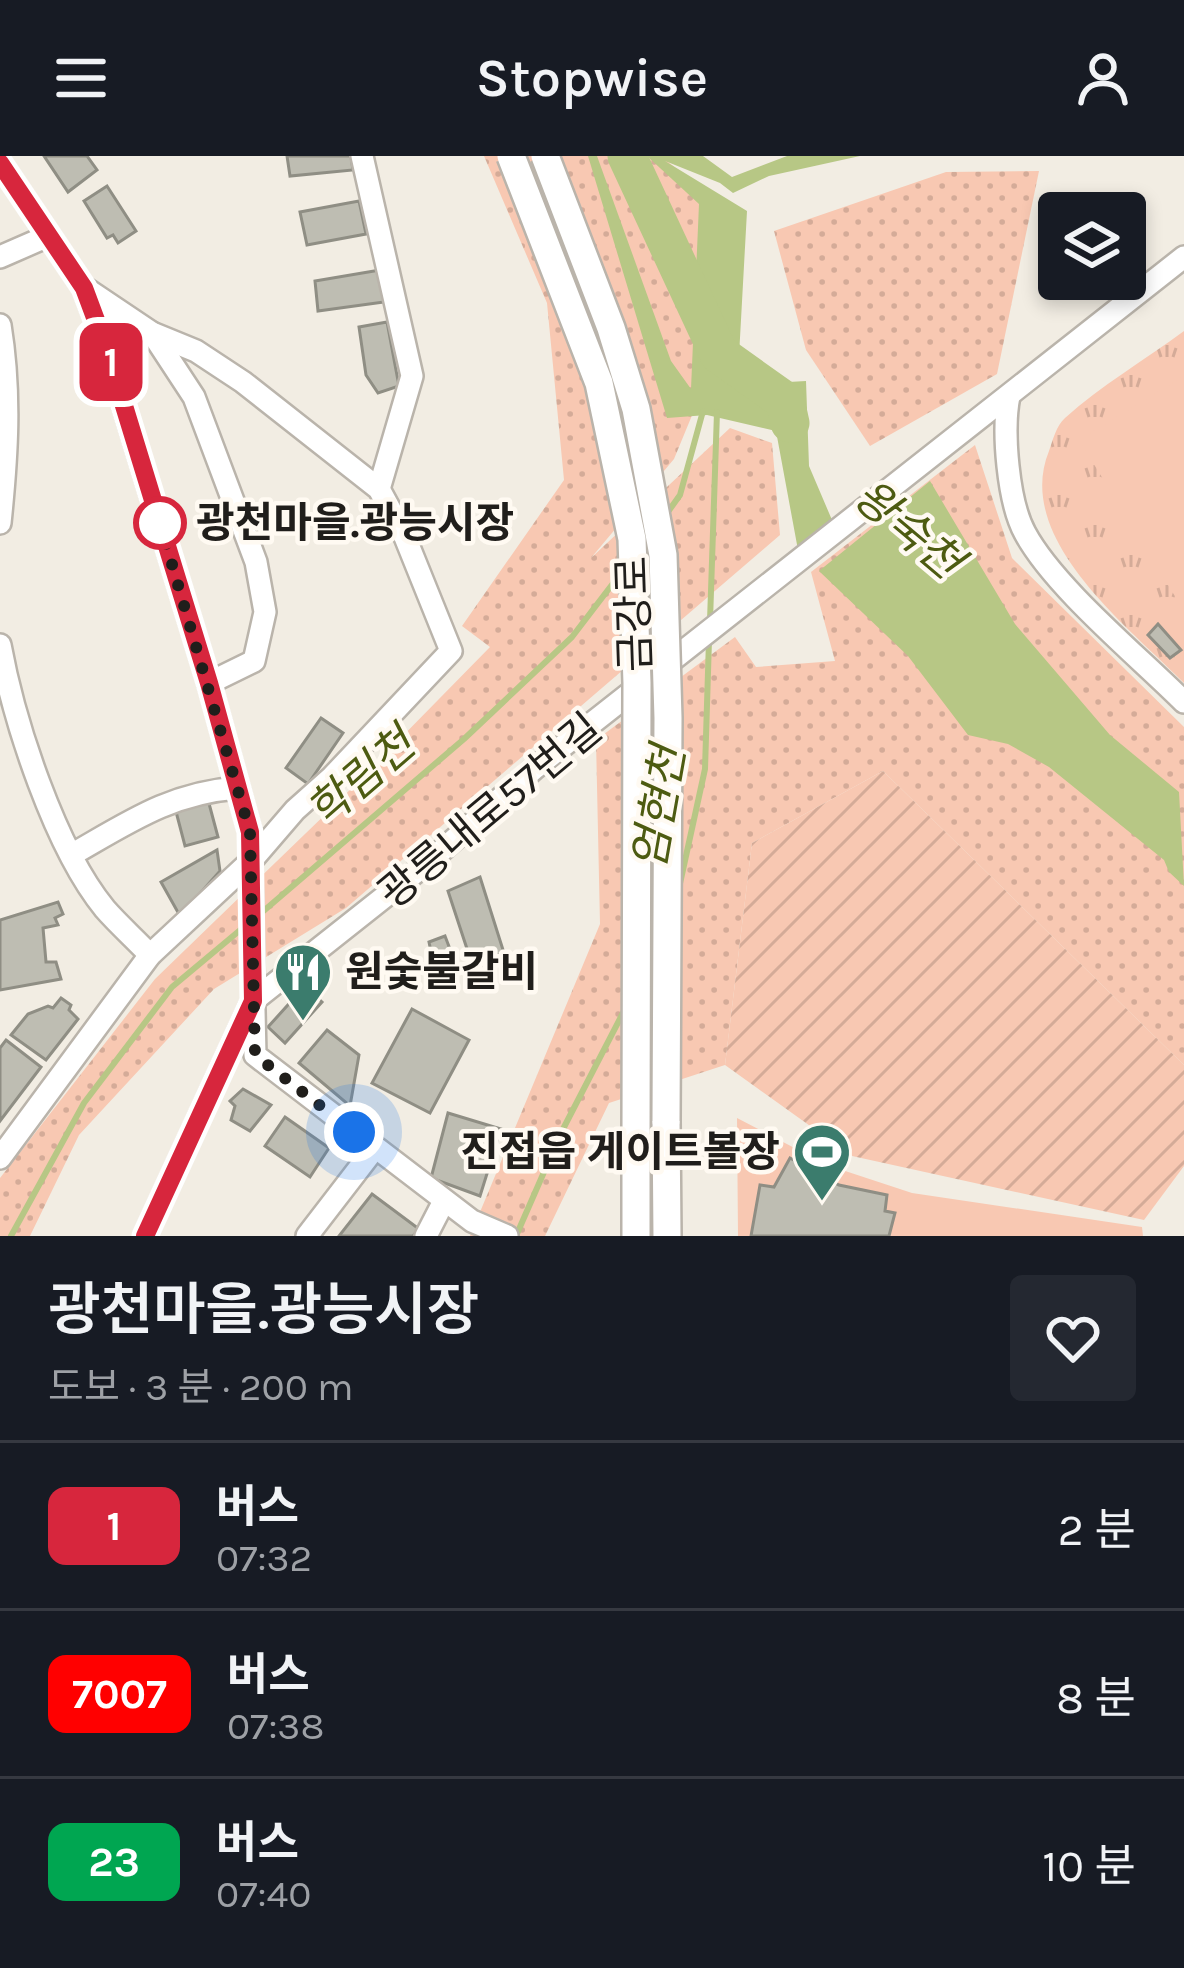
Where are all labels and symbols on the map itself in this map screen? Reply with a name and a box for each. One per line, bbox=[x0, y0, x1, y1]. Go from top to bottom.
line badge: 1 bbox=[72, 323, 150, 401]
water label: 왕숙천 bbox=[844, 469, 976, 592]
marker: 광천마을.광능시장 bbox=[135, 498, 185, 548]
place label: 광천마을.광능시장 bbox=[196, 498, 514, 548]
street label: 금강로 bbox=[607, 555, 661, 673]
street label: 광릉내로57번길 bbox=[368, 703, 612, 919]
water label: 학림천 bbox=[297, 715, 428, 838]
water label: 엄현천 bbox=[623, 738, 696, 874]
restaurant icon: 원숯불갈비 bbox=[272, 941, 334, 1023]
place label: 원숯불갈비 bbox=[345, 947, 538, 997]
your location bbox=[324, 1102, 384, 1162]
sports icon: 진접읍 게이트볼장 bbox=[791, 1121, 853, 1203]
place label: 진접읍 게이트볼장 bbox=[460, 1127, 780, 1177]

